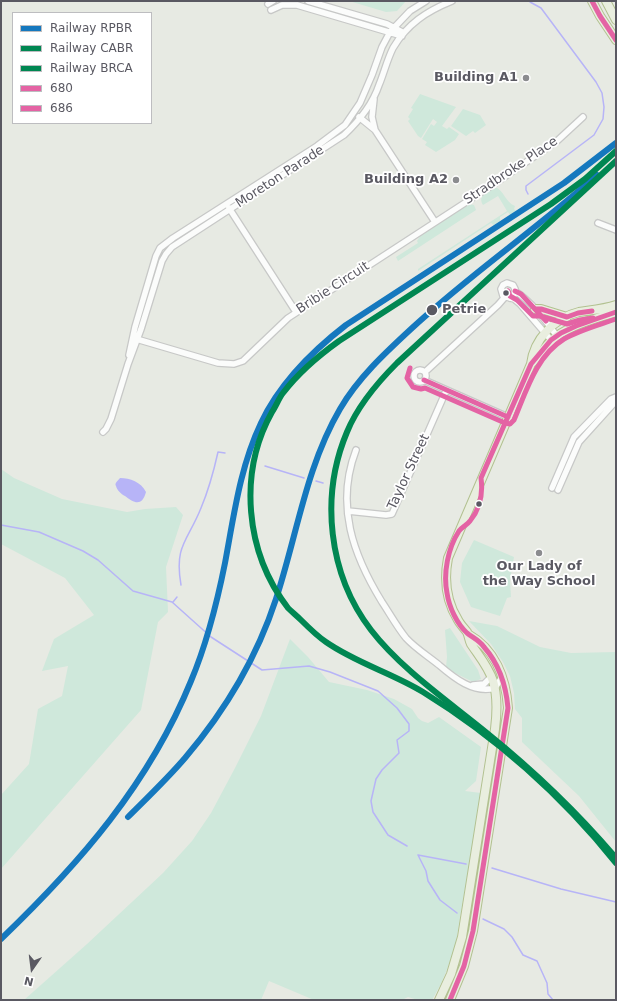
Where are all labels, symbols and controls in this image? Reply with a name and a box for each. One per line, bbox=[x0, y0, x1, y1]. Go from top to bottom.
legend bbox=[12, 12, 152, 124]
text: Railway RPBR bbox=[50, 21, 132, 35]
text: Railway CABR bbox=[50, 41, 133, 55]
text: Railway BRCA bbox=[50, 61, 133, 75]
place label: Building A1 bbox=[434, 70, 518, 86]
marker: Building A1 bbox=[521, 73, 531, 83]
text: 680 bbox=[50, 81, 73, 95]
text: 686 bbox=[50, 101, 73, 115]
street label: Stradbroke Place bbox=[461, 134, 561, 208]
street label: Moreton Parade bbox=[233, 143, 327, 211]
place label: Building A2 bbox=[364, 172, 448, 188]
marker: Building A2 bbox=[451, 175, 461, 185]
street label: Bribie Circuit bbox=[294, 259, 372, 317]
unlabelled marker bbox=[501, 288, 511, 298]
place label: Petrie bbox=[442, 302, 486, 318]
marker: Petrie bbox=[425, 303, 439, 317]
street label: Taylor Street bbox=[385, 432, 433, 512]
unlabelled marker bbox=[474, 499, 484, 509]
marker: Our Lady of the Way School bbox=[534, 548, 544, 558]
place label: Our Lady of the Way School bbox=[483, 559, 595, 590]
north arrow bbox=[12, 949, 52, 989]
text: N bbox=[23, 974, 35, 989]

